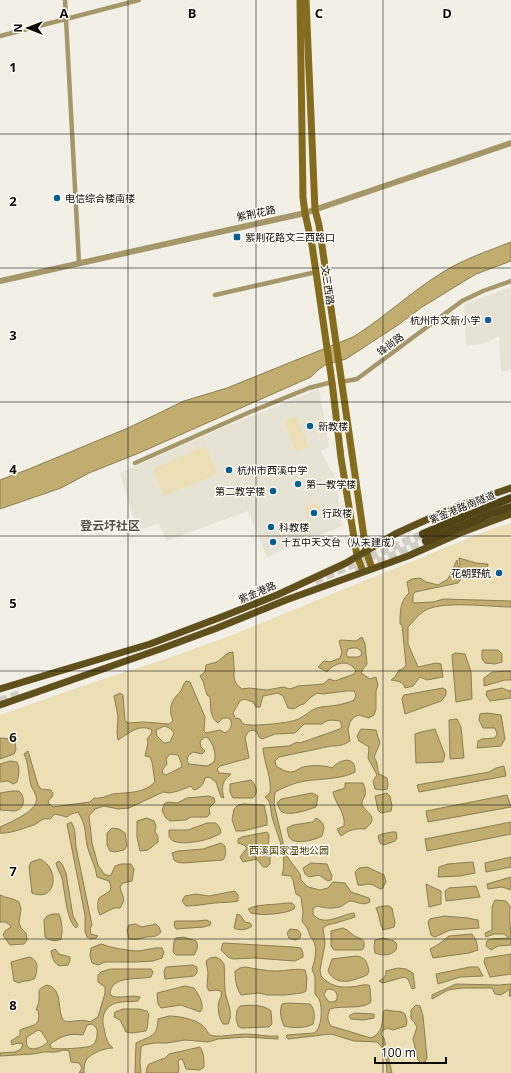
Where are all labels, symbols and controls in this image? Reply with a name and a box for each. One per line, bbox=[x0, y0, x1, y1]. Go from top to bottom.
text: A bbox=[60, 4, 69, 22]
text: B bbox=[188, 4, 197, 22]
text: C bbox=[315, 4, 323, 22]
text: D bbox=[442, 4, 452, 22]
north arrow bbox=[8, 8, 48, 48]
text: N bbox=[10, 24, 25, 32]
text: 1 bbox=[9, 58, 17, 76]
place label: 电信综合楼南楼 bbox=[65, 191, 135, 205]
text: 2 bbox=[9, 192, 17, 210]
marker: 电信综合楼南楼 bbox=[52, 193, 62, 203]
street label: 紫荆花路 bbox=[235, 202, 277, 224]
place label: 紫荆花路文三西路口 bbox=[245, 230, 335, 244]
marker: 紫荆花路文三西路口 bbox=[232, 232, 242, 242]
street label: 文三西路 bbox=[318, 264, 338, 306]
place label: 杭州市文新小学 bbox=[410, 313, 480, 327]
marker: 杭州市文新小学 bbox=[483, 315, 493, 325]
text: 3 bbox=[9, 326, 17, 344]
street label: 锋尚路 bbox=[374, 329, 406, 359]
place label: 新教楼 bbox=[318, 419, 348, 433]
marker: 新教楼 bbox=[305, 421, 315, 431]
text: 4 bbox=[9, 460, 17, 478]
place label: 杭州市西溪中学 bbox=[237, 463, 307, 477]
marker: 杭州市西溪中学 bbox=[224, 465, 234, 475]
place label: 第一教学楼 bbox=[306, 477, 356, 491]
marker: 第一教学楼 bbox=[293, 479, 303, 489]
place label: 第二教学楼 bbox=[215, 484, 265, 498]
marker: 第二教学楼 bbox=[268, 486, 278, 496]
street label: 紫金港路南隧道 bbox=[427, 487, 497, 527]
place label: 行政楼 bbox=[322, 506, 352, 520]
marker: 行政楼 bbox=[309, 508, 319, 518]
district label: 登云圩社区 bbox=[80, 517, 140, 534]
place label: 科教楼 bbox=[279, 520, 309, 534]
marker: 科教楼 bbox=[266, 522, 276, 532]
place label: 十五中天文台（从未建成） bbox=[281, 535, 401, 549]
marker: 十五中天文台（从未建成） bbox=[268, 537, 278, 547]
place label: 花朝野航 bbox=[451, 566, 491, 580]
marker: 花朝野航 bbox=[494, 568, 504, 578]
street label: 紫金港路 bbox=[236, 578, 278, 606]
text: 5 bbox=[9, 594, 17, 612]
text: 6 bbox=[9, 728, 17, 746]
park label: 西溪国家湿地公园 bbox=[249, 843, 329, 857]
text: 7 bbox=[9, 862, 17, 880]
text: 8 bbox=[9, 996, 17, 1014]
scale bar bbox=[375, 1039, 446, 1065]
text: 100 m bbox=[381, 1044, 416, 1061]

